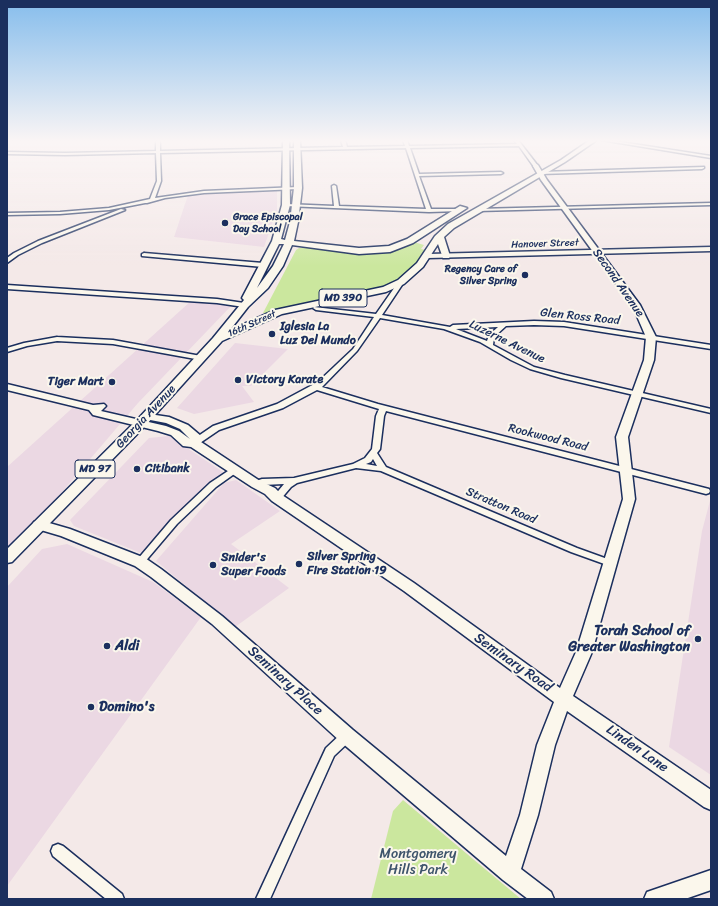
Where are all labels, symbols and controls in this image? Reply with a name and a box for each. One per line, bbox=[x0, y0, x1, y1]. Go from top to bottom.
place label: Grace Episcopal Day School bbox=[233, 211, 302, 234]
marker: Grace Episcopal Day School bbox=[220, 218, 230, 228]
street label: Hanover Street bbox=[511, 237, 579, 251]
street label: Second Avenue bbox=[589, 246, 647, 320]
place label: Regency Care of Silver Spring bbox=[445, 263, 517, 286]
marker: Regency Care of Silver Spring bbox=[520, 270, 530, 280]
road number: MD 390 bbox=[319, 289, 367, 307]
street label: Glen Ross Road bbox=[540, 306, 620, 328]
street label: 16th Street bbox=[226, 308, 278, 340]
street label: Luzerne Avenue bbox=[467, 317, 547, 367]
place label: Iglesia La Luz Del Mundo bbox=[280, 320, 356, 348]
marker: Iglesia La Luz Del Mundo bbox=[267, 329, 277, 339]
place label: Victory Karate bbox=[246, 373, 323, 387]
place label: Tiger Mart bbox=[48, 375, 104, 389]
marker: Victory Karate bbox=[233, 375, 243, 385]
marker: Tiger Mart bbox=[107, 377, 117, 387]
street label: Georgia Avenue bbox=[113, 382, 179, 452]
street label: Rookwood Road bbox=[507, 421, 589, 455]
road number: MD 97 bbox=[75, 460, 115, 478]
place label: Citibank bbox=[145, 462, 190, 476]
marker: Citibank bbox=[132, 464, 142, 474]
street label: Stratton Road bbox=[464, 485, 538, 527]
place label: Silver Spring Fire Station 19 bbox=[307, 550, 387, 578]
place label: Snider's Super Foods bbox=[221, 551, 286, 579]
marker: Silver Spring Fire Station 19 bbox=[294, 559, 304, 569]
marker: Snider's Super Foods bbox=[208, 560, 218, 570]
place label: Torah School of Greater Washington bbox=[568, 623, 690, 656]
street label: Seminary Road bbox=[471, 630, 555, 696]
marker: Torah School of Greater Washington bbox=[693, 634, 703, 644]
place label: Aldi bbox=[115, 638, 139, 654]
marker: Aldi bbox=[102, 641, 112, 651]
street label: Seminary Place bbox=[244, 643, 326, 719]
place label: Domino's bbox=[99, 699, 155, 715]
marker: Domino's bbox=[86, 702, 96, 712]
street label: Linden Lane bbox=[603, 721, 671, 777]
park label: Montgomery Hills Park bbox=[380, 846, 456, 878]

